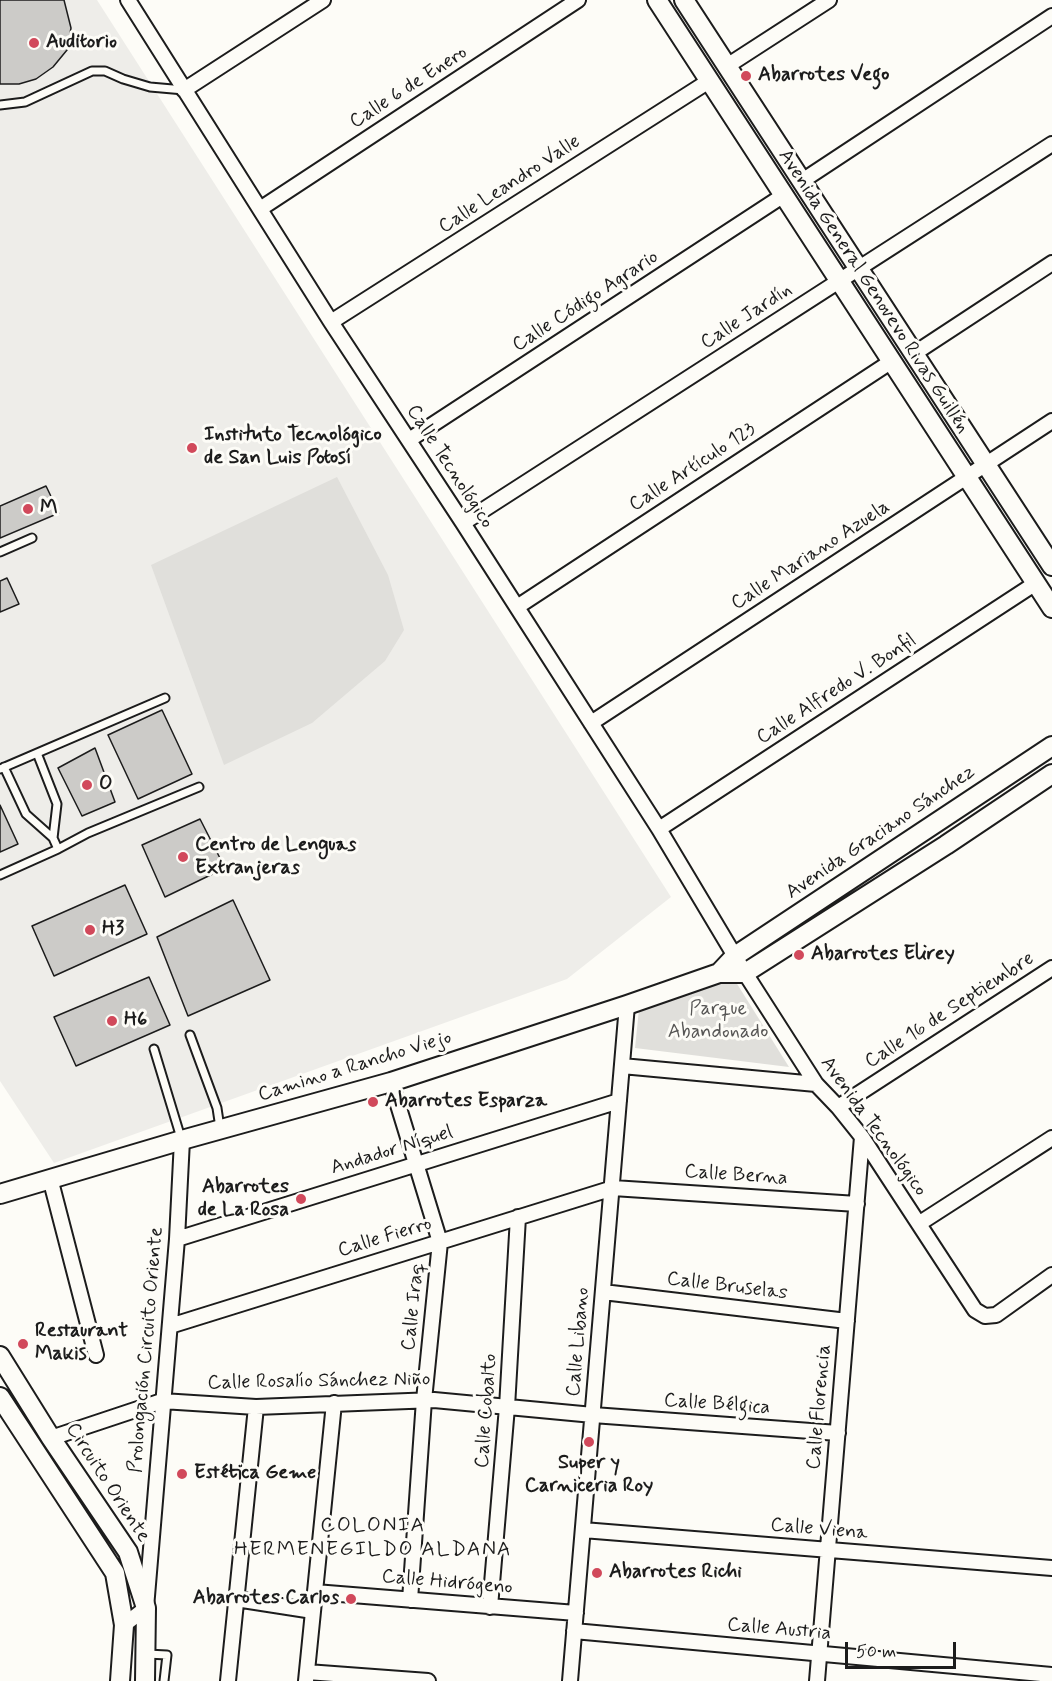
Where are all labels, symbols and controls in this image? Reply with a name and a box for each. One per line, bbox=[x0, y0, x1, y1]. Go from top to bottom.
place label: Auditorio bbox=[46, 31, 117, 55]
marker: Auditorio bbox=[27, 36, 41, 50]
street label: Calle 6 de Enero bbox=[346, 41, 472, 135]
place label: Abarrotes Vego bbox=[758, 64, 889, 88]
marker: Abarrotes Vego bbox=[739, 69, 753, 83]
street label: Calle Leandro Valle bbox=[435, 130, 585, 240]
street label: Avenida General Genovevo Rivas Guillén bbox=[772, 145, 974, 439]
street label: Calle Código Agrario bbox=[509, 246, 663, 358]
street label: Calle Jardín bbox=[697, 279, 797, 355]
street label: Calle Tecnológico bbox=[400, 401, 498, 533]
street label: Calle Artículo 123 bbox=[625, 418, 761, 518]
place label: Instituto Tecnológico de San Luis Potosí bbox=[204, 424, 382, 471]
marker: Instituto Tecnológico de San Luis Potosí bbox=[185, 441, 199, 455]
street label: Calle Mariano Azuela bbox=[727, 496, 895, 616]
place label: M bbox=[40, 497, 58, 521]
marker: M bbox=[21, 502, 35, 516]
street label: Calle Alfredo V. Bonfil bbox=[753, 629, 921, 751]
street label: Avenida Graciano Sánchez bbox=[782, 761, 980, 905]
place label: O bbox=[99, 773, 112, 797]
marker: O bbox=[80, 778, 94, 792]
place label: Centro de Lenguas Extranjeras bbox=[195, 834, 356, 881]
marker: Centro de Lenguas Extranjeras bbox=[176, 850, 190, 864]
place label: H3 bbox=[102, 918, 124, 942]
marker: H3 bbox=[83, 923, 97, 937]
place label: Abarrotes Elirey bbox=[811, 943, 955, 967]
street label: Calle 16 de Septiembre bbox=[861, 947, 1039, 1075]
marker: Abarrotes Elirey bbox=[792, 948, 806, 962]
park label: Parque Abandonado bbox=[668, 998, 768, 1045]
place label: H6 bbox=[124, 1009, 147, 1033]
marker: H6 bbox=[105, 1014, 119, 1028]
street label: Camino a Rancho Viejo bbox=[255, 1026, 455, 1108]
street label: Avenida Tecnológico bbox=[814, 1052, 932, 1202]
place label: Abarrotes Esparza bbox=[385, 1090, 547, 1114]
marker: Abarrotes Esparza bbox=[366, 1095, 380, 1109]
street label: Andador Níquel bbox=[328, 1121, 456, 1181]
street label: Calle Berna bbox=[684, 1160, 788, 1192]
place label: Abarrotes de La Rosa bbox=[198, 1176, 289, 1223]
marker: Abarrotes de La Rosa bbox=[294, 1192, 308, 1206]
street label: Calle Fierro bbox=[335, 1212, 435, 1264]
street label: Prolongación Circuito Oriente bbox=[124, 1226, 170, 1474]
street label: Calle Iraq bbox=[397, 1262, 431, 1352]
street label: Calle Bruselas bbox=[665, 1268, 789, 1306]
street label: Calle Libano bbox=[562, 1286, 596, 1398]
place label: Restaurant Makis bbox=[35, 1320, 128, 1367]
marker: Restaurant Makis bbox=[16, 1337, 30, 1351]
street label: Calle Florencia bbox=[803, 1343, 837, 1471]
street label: Calle Cobalto bbox=[471, 1353, 503, 1469]
street label: Calle Rosalío Sánchez Niño bbox=[207, 1368, 431, 1396]
street label: Calle Bélgica bbox=[663, 1389, 771, 1421]
street label: Circuito Oriente bbox=[59, 1419, 155, 1547]
marker: Super y Carniceria Roy bbox=[582, 1435, 596, 1449]
place label: Super y Carniceria Roy bbox=[525, 1452, 653, 1499]
place label: Estética Geme bbox=[194, 1462, 316, 1486]
marker: Estética Geme bbox=[175, 1467, 189, 1481]
district label: COLONIA HERMENEGILDO ALDANA bbox=[235, 1514, 511, 1564]
street label: Calle Viena bbox=[769, 1514, 869, 1546]
place label: Abarrotes Richi bbox=[609, 1561, 742, 1585]
street label: Calle Hidrógeno bbox=[381, 1565, 513, 1601]
marker: Abarrotes Richi bbox=[590, 1566, 604, 1580]
place label: Abarrotes Carlos bbox=[193, 1587, 339, 1611]
marker: Abarrotes Carlos bbox=[344, 1592, 358, 1606]
street label: Calle Austria bbox=[726, 1613, 832, 1647]
scale bar bbox=[848, 1630, 959, 1668]
text: 50 m bbox=[856, 1640, 896, 1664]

